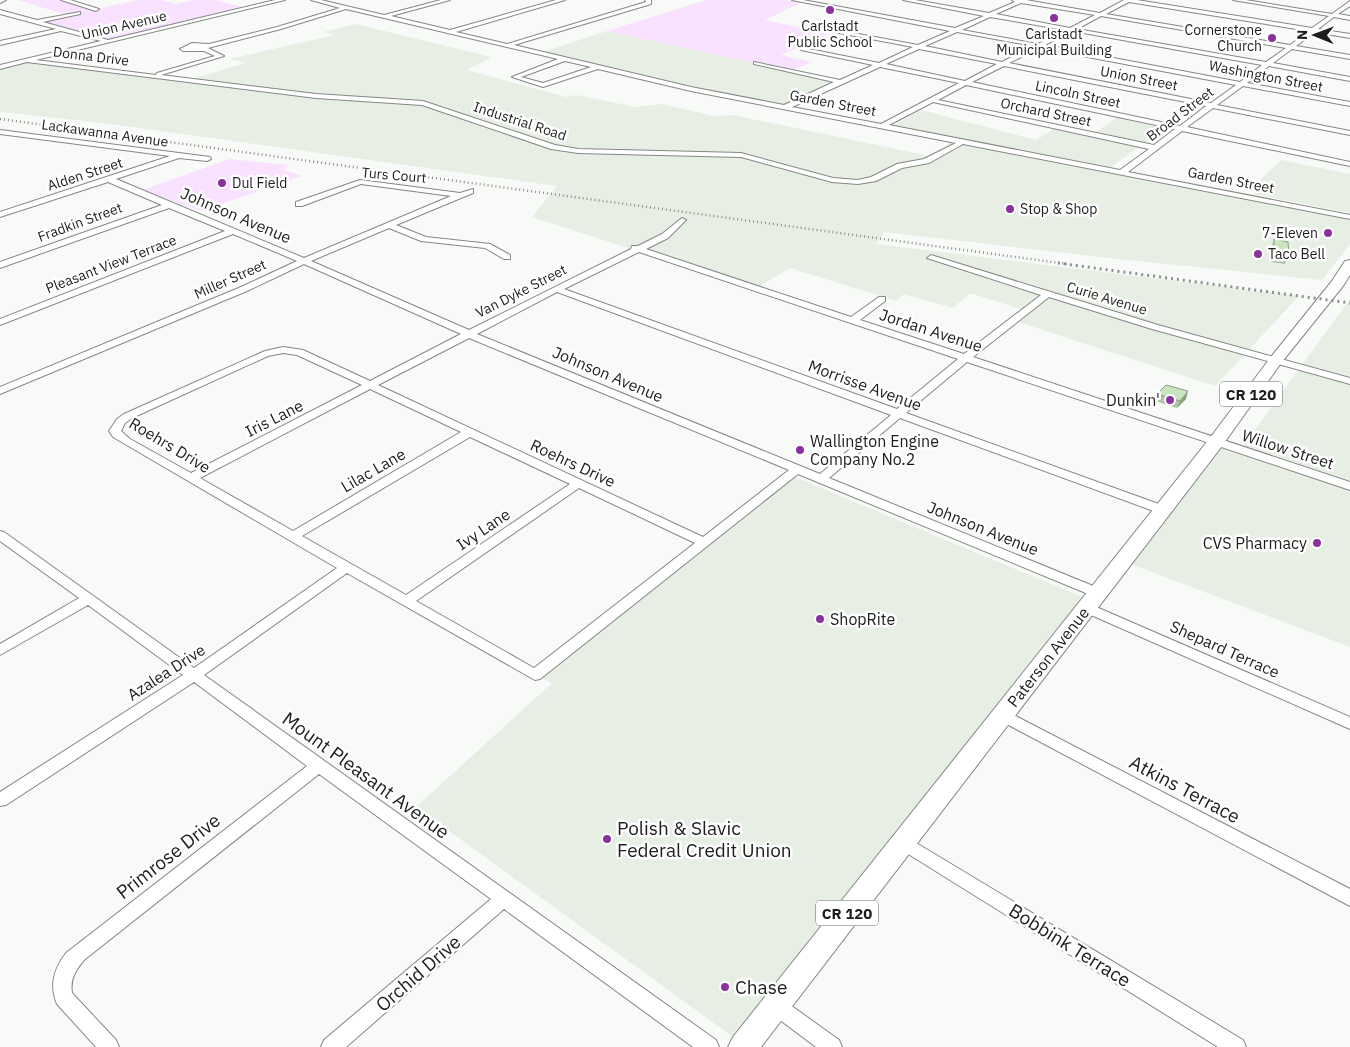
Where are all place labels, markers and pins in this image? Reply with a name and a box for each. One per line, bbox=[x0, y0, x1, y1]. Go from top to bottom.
marker: Carlstadt Public School bbox=[824, 4, 836, 16]
marker: Carlstadt Municipal Building bbox=[1048, 12, 1060, 24]
place label: Carlstadt Public School bbox=[788, 17, 873, 51]
place label: Cornerstone Church bbox=[1184, 21, 1262, 55]
place label: Carlstadt Municipal Building bbox=[996, 25, 1112, 59]
marker: Cornerstone Church bbox=[1266, 32, 1278, 44]
place label: Dul Field bbox=[232, 174, 287, 192]
marker: Dul Field bbox=[216, 177, 228, 189]
place label: Stop & Shop bbox=[1020, 200, 1097, 218]
marker: Stop & Shop bbox=[1004, 203, 1016, 215]
place label: 7-Eleven bbox=[1262, 224, 1318, 242]
marker: 7-Eleven bbox=[1322, 227, 1334, 239]
place label: Taco Bell bbox=[1268, 245, 1325, 263]
marker: Taco Bell bbox=[1252, 248, 1264, 260]
place label: Dunkin' bbox=[1106, 390, 1160, 410]
marker: Dunkin' bbox=[1164, 394, 1176, 406]
place label: Wallington Engine Company No.2 bbox=[810, 431, 939, 469]
marker: Wallington Engine Company No.2 bbox=[794, 444, 806, 456]
place label: CVS Pharmacy bbox=[1203, 533, 1307, 553]
marker: CVS Pharmacy bbox=[1311, 537, 1323, 549]
place label: ShopRite bbox=[830, 609, 895, 629]
marker: ShopRite bbox=[814, 613, 826, 625]
place label: Polish & Slavic Federal Credit Union bbox=[617, 816, 792, 862]
marker: Polish & Slavic Federal Credit Union bbox=[601, 833, 613, 845]
place label: Chase bbox=[735, 975, 787, 999]
marker: Chase bbox=[719, 981, 731, 993]

